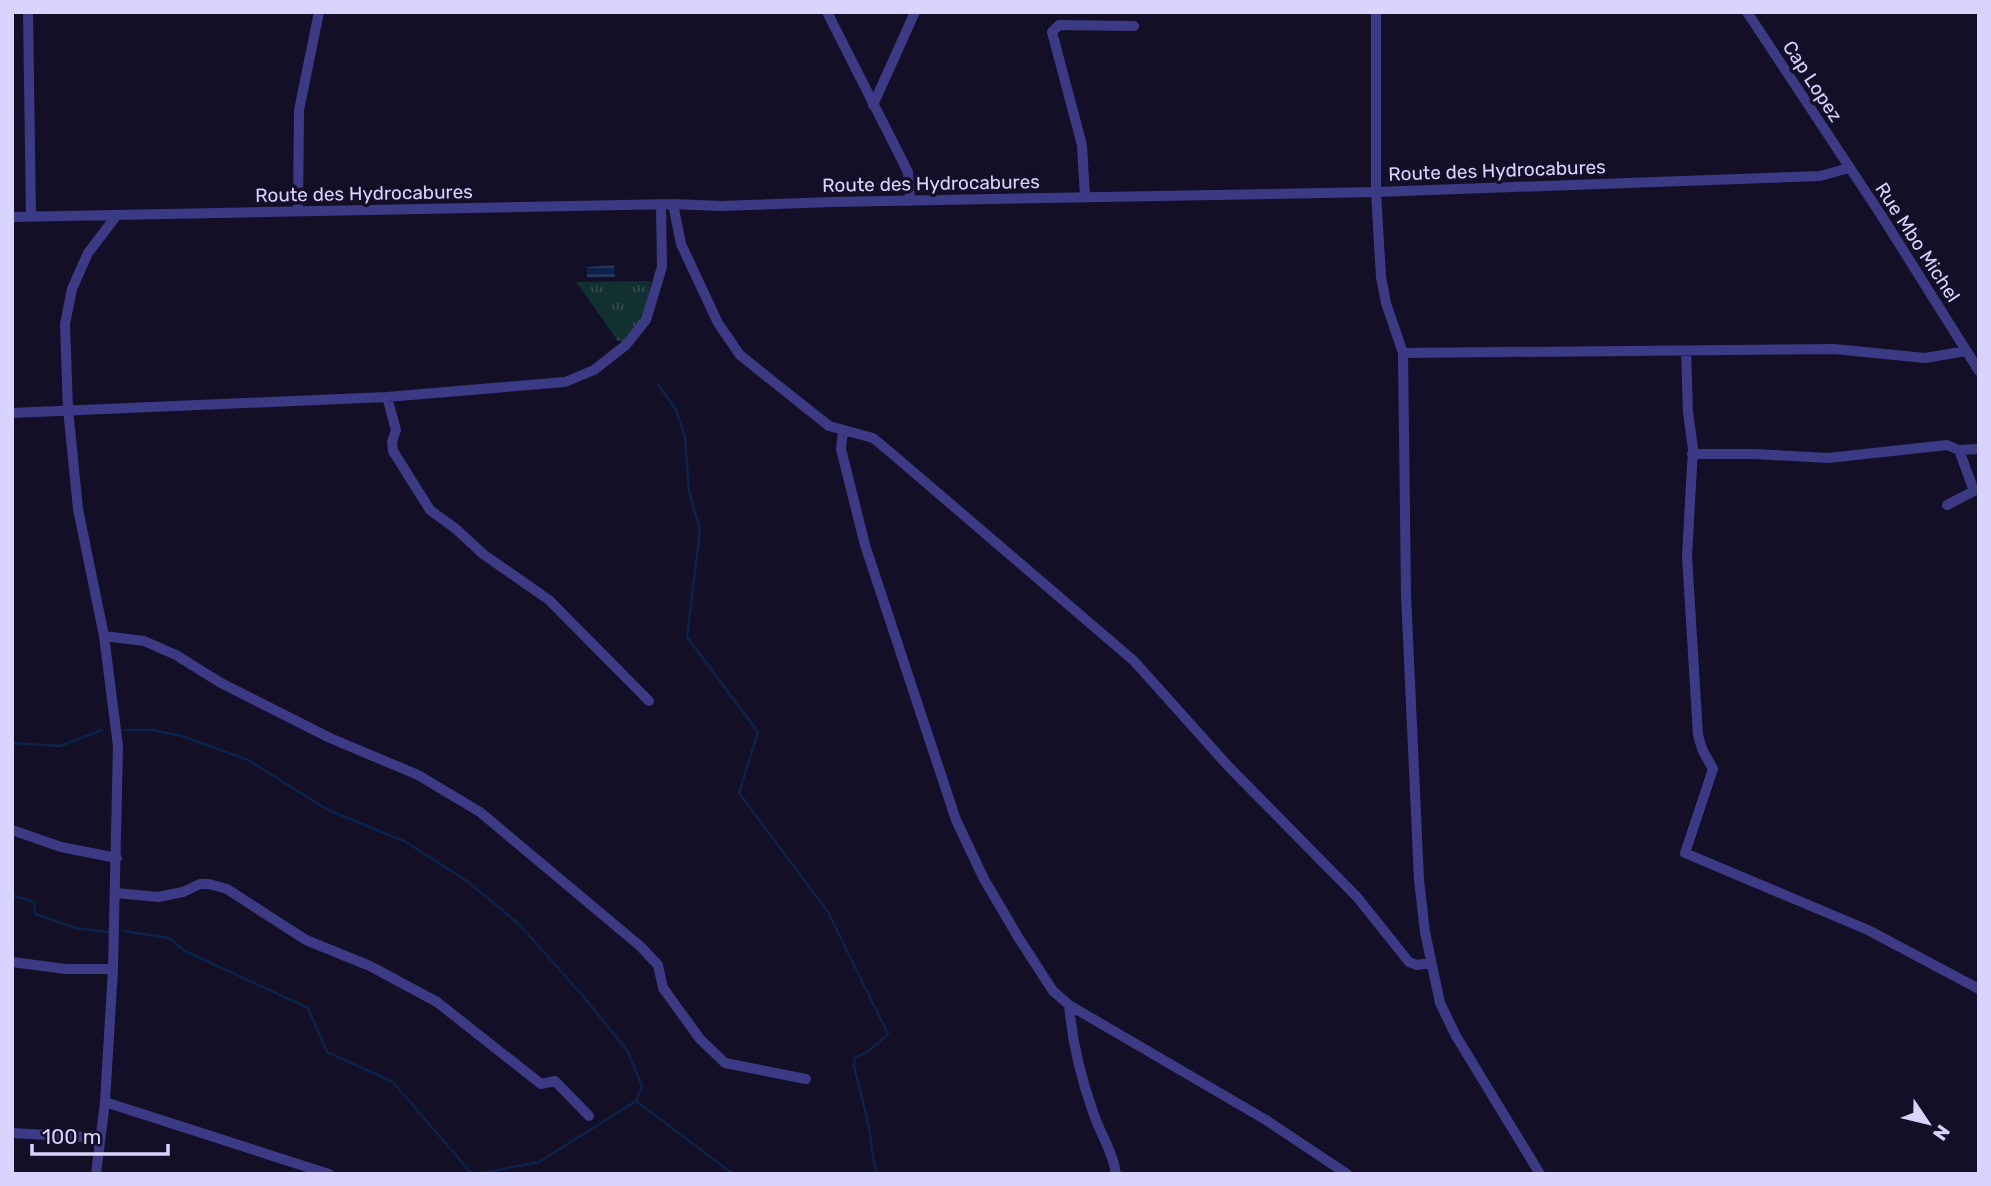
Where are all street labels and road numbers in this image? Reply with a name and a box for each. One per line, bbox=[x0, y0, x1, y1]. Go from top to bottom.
street label: Cap Lopez bbox=[1778, 36, 1847, 126]
street label: Route des Hydrocabures bbox=[1388, 155, 1606, 186]
street label: Route des Hydrocabures bbox=[822, 170, 1040, 197]
street label: Rue Mbo Michel bbox=[1870, 178, 1965, 306]
street label: Route des Hydrocabures bbox=[255, 180, 473, 207]

